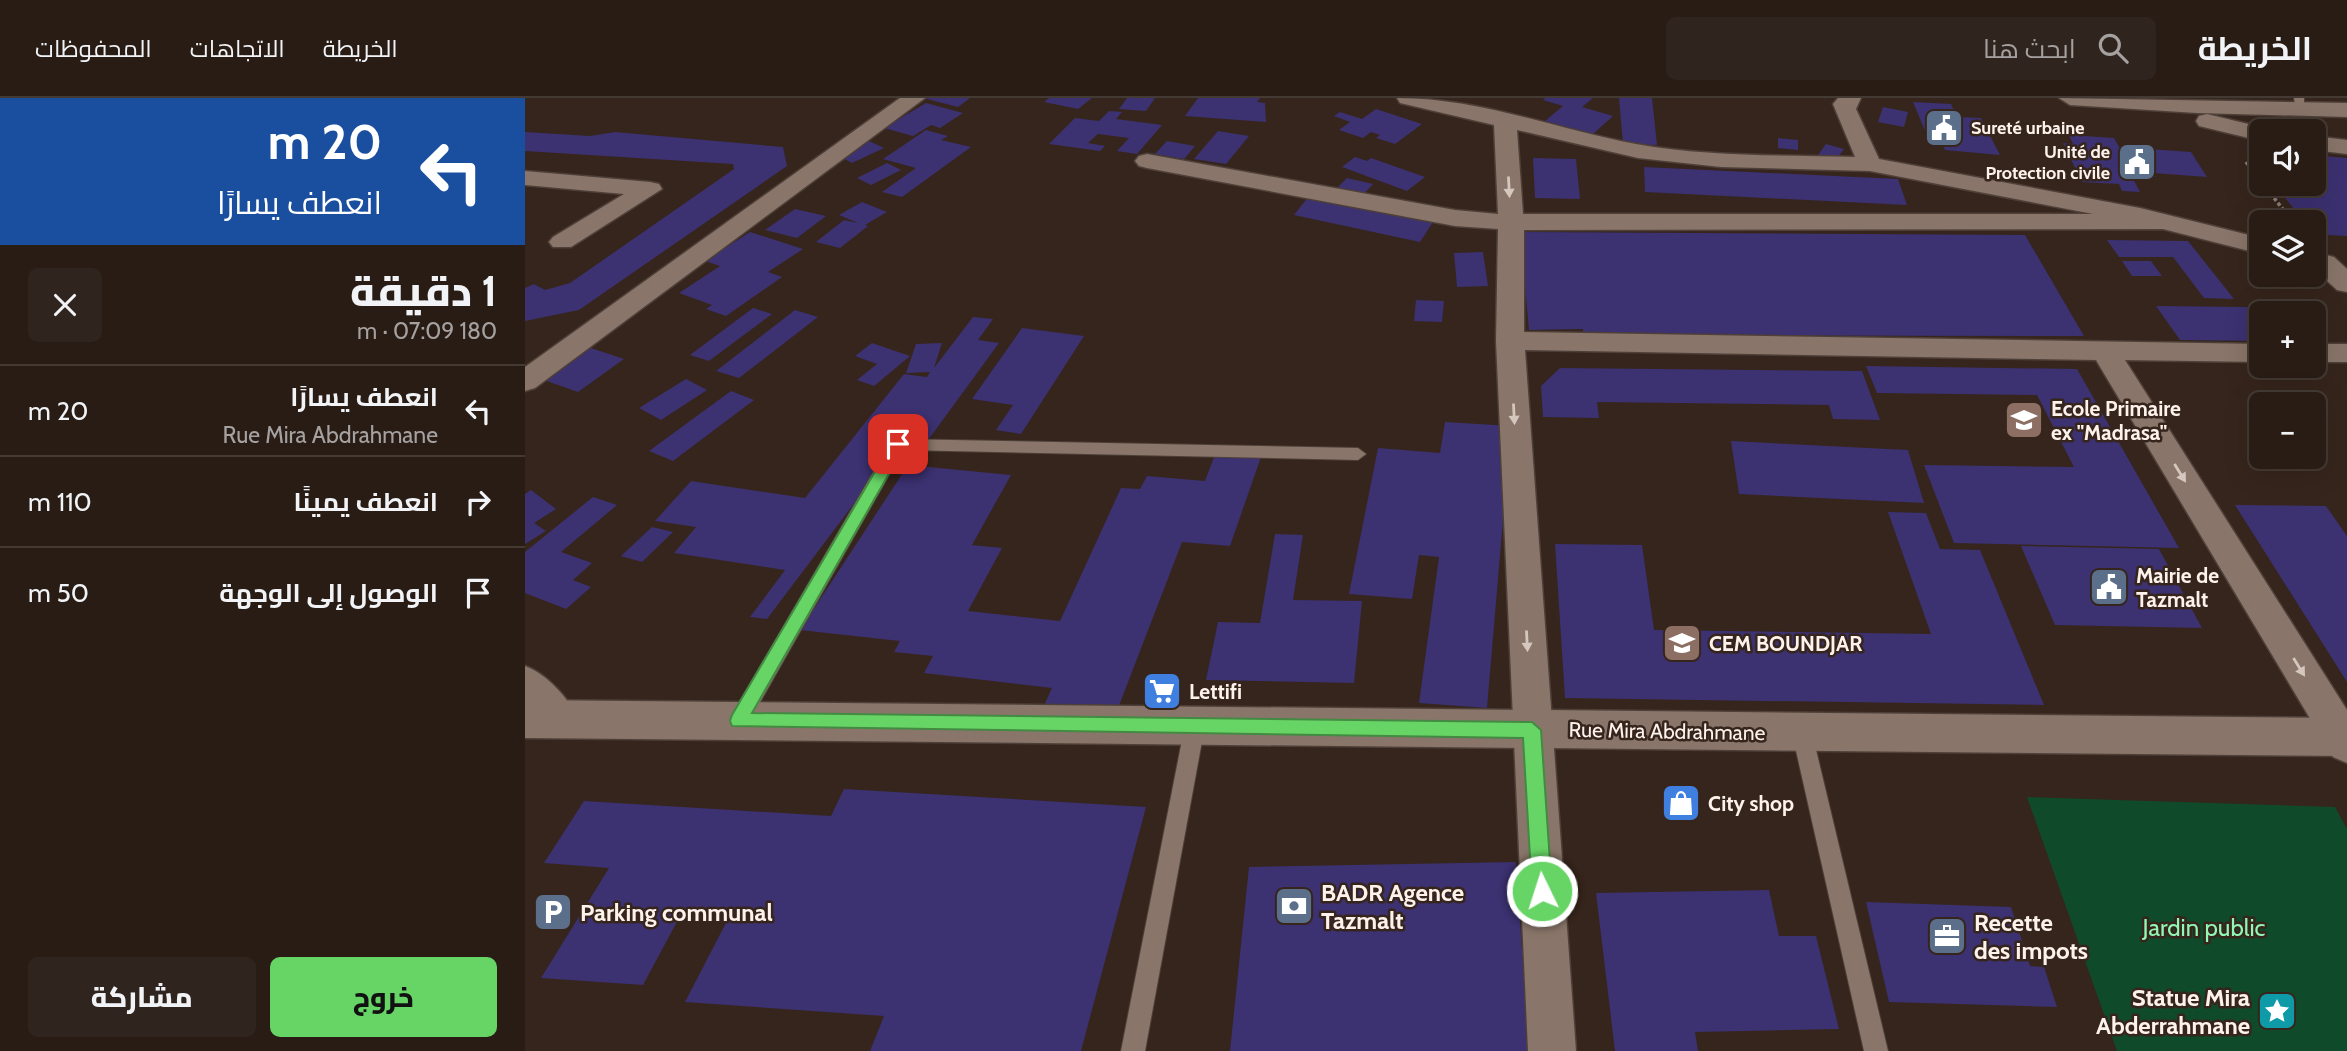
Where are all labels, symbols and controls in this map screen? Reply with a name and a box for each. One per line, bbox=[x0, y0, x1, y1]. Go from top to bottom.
search box bbox=[1666, 17, 2156, 80]
text: الخريطة bbox=[2198, 28, 2312, 68]
icon: search bbox=[2094, 29, 2132, 67]
text: ابحث هنا bbox=[1983, 33, 2076, 65]
text: المحفوظات bbox=[35, 34, 152, 63]
text: الاتجاهات bbox=[190, 34, 285, 63]
text: الخريطة bbox=[323, 34, 398, 63]
public building icon: Sureté urbaine bbox=[1923, 107, 1965, 149]
text: 20 m bbox=[268, 112, 382, 171]
place label: Sureté urbaine bbox=[1971, 117, 2084, 139]
map controls bbox=[2249, 119, 2326, 469]
button: sound bbox=[2249, 119, 2326, 196]
icon: left bbox=[406, 126, 497, 217]
place label: Unité de Protection civile bbox=[1985, 141, 2110, 184]
public building icon: Unité de Protection civile bbox=[2116, 141, 2158, 183]
one-way arrow bbox=[1503, 176, 1514, 198]
text: انعطف يسارًا bbox=[217, 183, 382, 222]
button: layers bbox=[2249, 210, 2326, 287]
text: 1 دقيقة bbox=[350, 265, 497, 317]
button: close bbox=[28, 268, 102, 342]
button: + bbox=[2249, 301, 2326, 378]
text: 180 m · 07:09 bbox=[357, 317, 497, 345]
text: انعطف يسارًا bbox=[290, 381, 438, 413]
icon: left bbox=[459, 392, 497, 430]
button: − bbox=[2249, 392, 2326, 469]
text: 20 m bbox=[28, 395, 88, 427]
place label: Ecole Primaire ex "Madrasa" bbox=[2051, 396, 2181, 445]
school or university icon: Ecole Primaire ex "Madrasa" bbox=[2003, 399, 2045, 441]
one-way arrow bbox=[1509, 403, 1520, 425]
pin bbox=[868, 414, 928, 474]
text: Rue Mira Abdrahmane bbox=[223, 421, 438, 449]
icon: arrive bbox=[879, 425, 917, 463]
one-way arrow bbox=[2173, 463, 2186, 482]
icon: right bbox=[459, 483, 497, 521]
text: 110 m bbox=[28, 486, 92, 518]
text: انعطف يمينًا bbox=[294, 486, 438, 518]
place label: Mairie de Tazmalt bbox=[2136, 563, 2219, 612]
public building icon: Mairie de Tazmalt bbox=[2088, 566, 2130, 608]
icon: arrive bbox=[459, 574, 497, 612]
text: 50 m bbox=[28, 577, 89, 609]
text: الوصول إلى الوجهة bbox=[219, 577, 438, 609]
school or university icon: CEM BOUNDJAR bbox=[1661, 622, 1703, 664]
one-way arrow bbox=[1522, 630, 1533, 652]
place label: CEM BOUNDJAR bbox=[1709, 631, 1862, 656]
one-way arrow bbox=[2293, 657, 2305, 676]
supermarket icon: Lettifi bbox=[1141, 670, 1183, 712]
place label: Lettifi bbox=[1189, 679, 1242, 704]
street label: Rue Mira Abdrahmane bbox=[1568, 717, 1766, 745]
shop icon: City shop bbox=[1660, 782, 1702, 824]
place label: City shop bbox=[1708, 791, 1794, 816]
position arrow bbox=[1505, 854, 1579, 928]
place label: BADR Agence Tazmalt bbox=[1321, 878, 1464, 935]
bank icon: BADR Agence Tazmalt bbox=[1273, 885, 1315, 927]
parking icon: Parking communal bbox=[532, 891, 574, 933]
place label: Parking communal bbox=[580, 898, 773, 927]
place label: Recette des impots bbox=[1974, 908, 2088, 965]
park label: Jardin public bbox=[2142, 913, 2266, 942]
office icon: Recette des impots bbox=[1926, 915, 1968, 957]
button: مشاركة bbox=[28, 957, 256, 1037]
button: خروج bbox=[270, 957, 497, 1037]
place label: Statue Mira Abderrahmane bbox=[2096, 983, 2250, 1040]
place icon: Statue Mira Abderrahmane bbox=[2256, 990, 2298, 1032]

